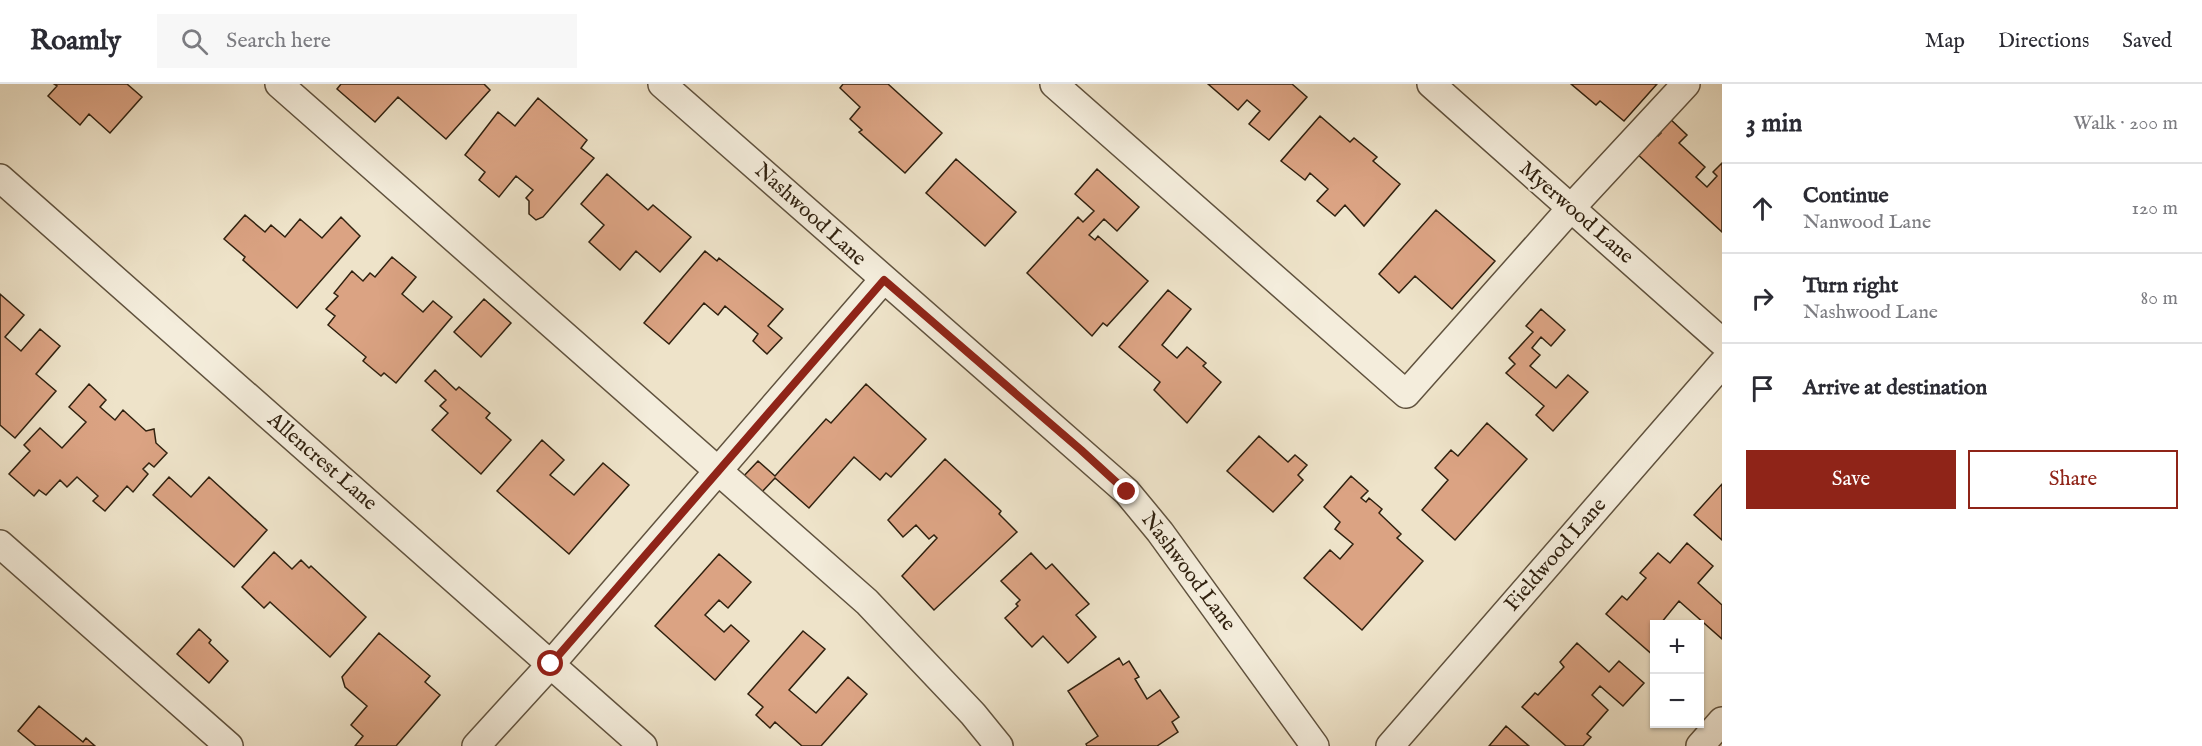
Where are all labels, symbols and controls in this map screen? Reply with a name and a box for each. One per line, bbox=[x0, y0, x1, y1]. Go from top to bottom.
search box bbox=[157, 14, 577, 68]
text: Roamly bbox=[30, 24, 121, 59]
icon: search bbox=[178, 25, 211, 58]
text: Search here bbox=[226, 27, 331, 55]
text: Map bbox=[1925, 28, 1965, 55]
text: Directions bbox=[1998, 28, 2089, 55]
text: Saved bbox=[2122, 28, 2172, 55]
text: 3 min bbox=[1746, 107, 1802, 140]
text: Walk · 200 m bbox=[2073, 111, 2178, 136]
street label: Myerwood Lane bbox=[1513, 156, 1639, 271]
street label: Nashwood Lane bbox=[748, 158, 872, 273]
text: Continue bbox=[1803, 182, 1889, 210]
icon: ahead bbox=[1746, 192, 1779, 225]
text: 120 m bbox=[2132, 196, 2178, 221]
text: Nanwood Lane bbox=[1803, 210, 1931, 235]
text: Turn right bbox=[1803, 272, 1898, 300]
icon: right bbox=[1746, 282, 1779, 315]
text: 80 m bbox=[2141, 286, 2178, 311]
text: Nashwood Lane bbox=[1803, 300, 1938, 325]
icon: arrive bbox=[1746, 372, 1779, 405]
text: Arrive at destination bbox=[1803, 374, 1987, 402]
street label: Allencrest Lane bbox=[261, 406, 383, 517]
button: Save bbox=[1746, 450, 1956, 509]
button: Share bbox=[1968, 450, 2178, 509]
route end bbox=[1113, 478, 1139, 504]
street label: Fieldwood Lane bbox=[1499, 492, 1613, 617]
street label: Nashwood Lane bbox=[1135, 507, 1242, 637]
map controls bbox=[1650, 620, 1704, 728]
button: + bbox=[1650, 620, 1704, 674]
route start bbox=[537, 650, 563, 676]
button: − bbox=[1650, 674, 1704, 728]

